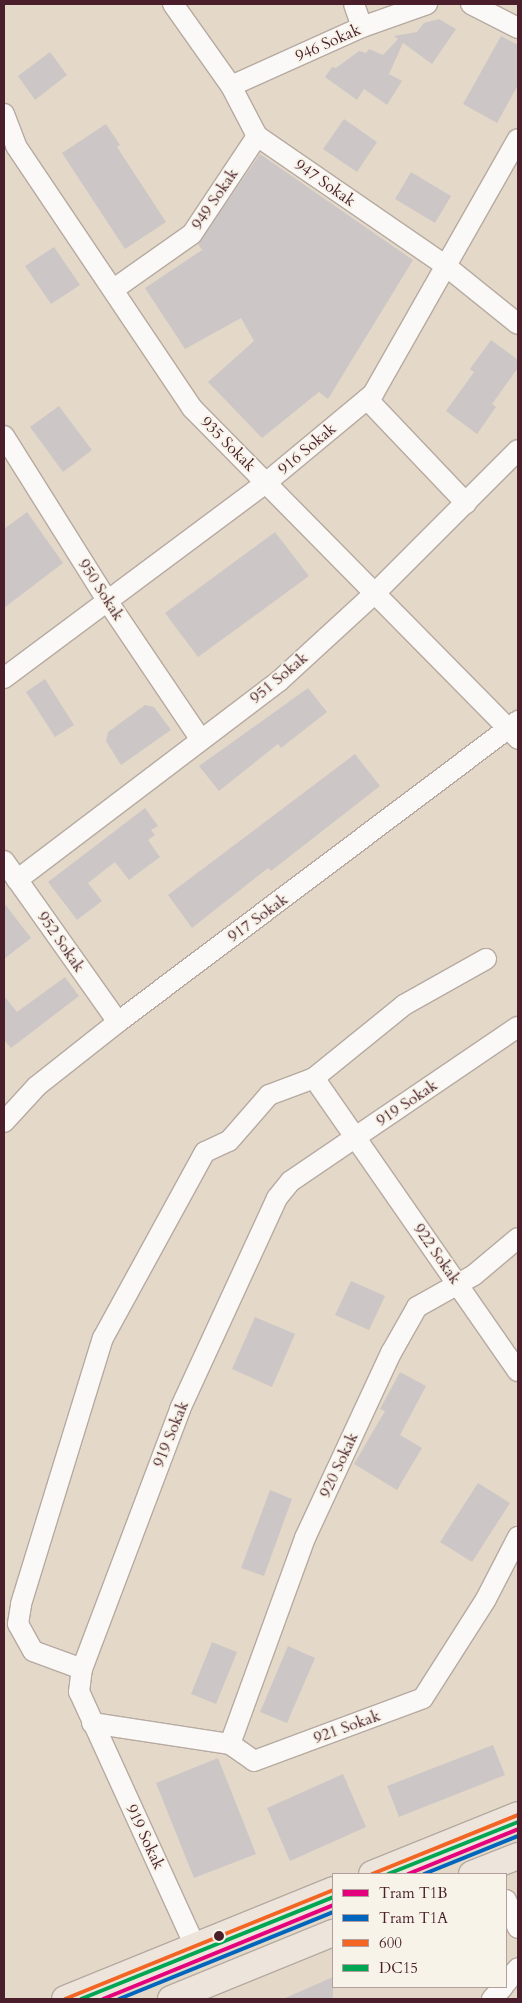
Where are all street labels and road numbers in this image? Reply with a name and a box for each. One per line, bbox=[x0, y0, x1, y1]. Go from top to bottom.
street label: 946 Sokak bbox=[292, 20, 364, 66]
street label: 947 Sokak bbox=[291, 155, 359, 211]
street label: 949 Sokak bbox=[188, 165, 242, 233]
street label: 935 Sokak bbox=[197, 413, 259, 475]
street label: 916 Sokak bbox=[274, 419, 340, 479]
street label: 950 Sokak bbox=[74, 556, 128, 624]
street label: 951 Sokak bbox=[246, 648, 312, 708]
street label: 917 Sokak bbox=[224, 890, 292, 946]
street label: 952 Sokak bbox=[33, 908, 89, 976]
street label: 919 Sokak bbox=[373, 1076, 441, 1130]
street label: 922 Sokak bbox=[409, 1220, 465, 1288]
street label: 919 Sokak bbox=[149, 1398, 193, 1470]
street label: 920 Sokak bbox=[316, 1429, 362, 1501]
street label: 921 Sokak bbox=[311, 1706, 383, 1748]
street label: 919 Sokak bbox=[122, 1801, 168, 1873]

